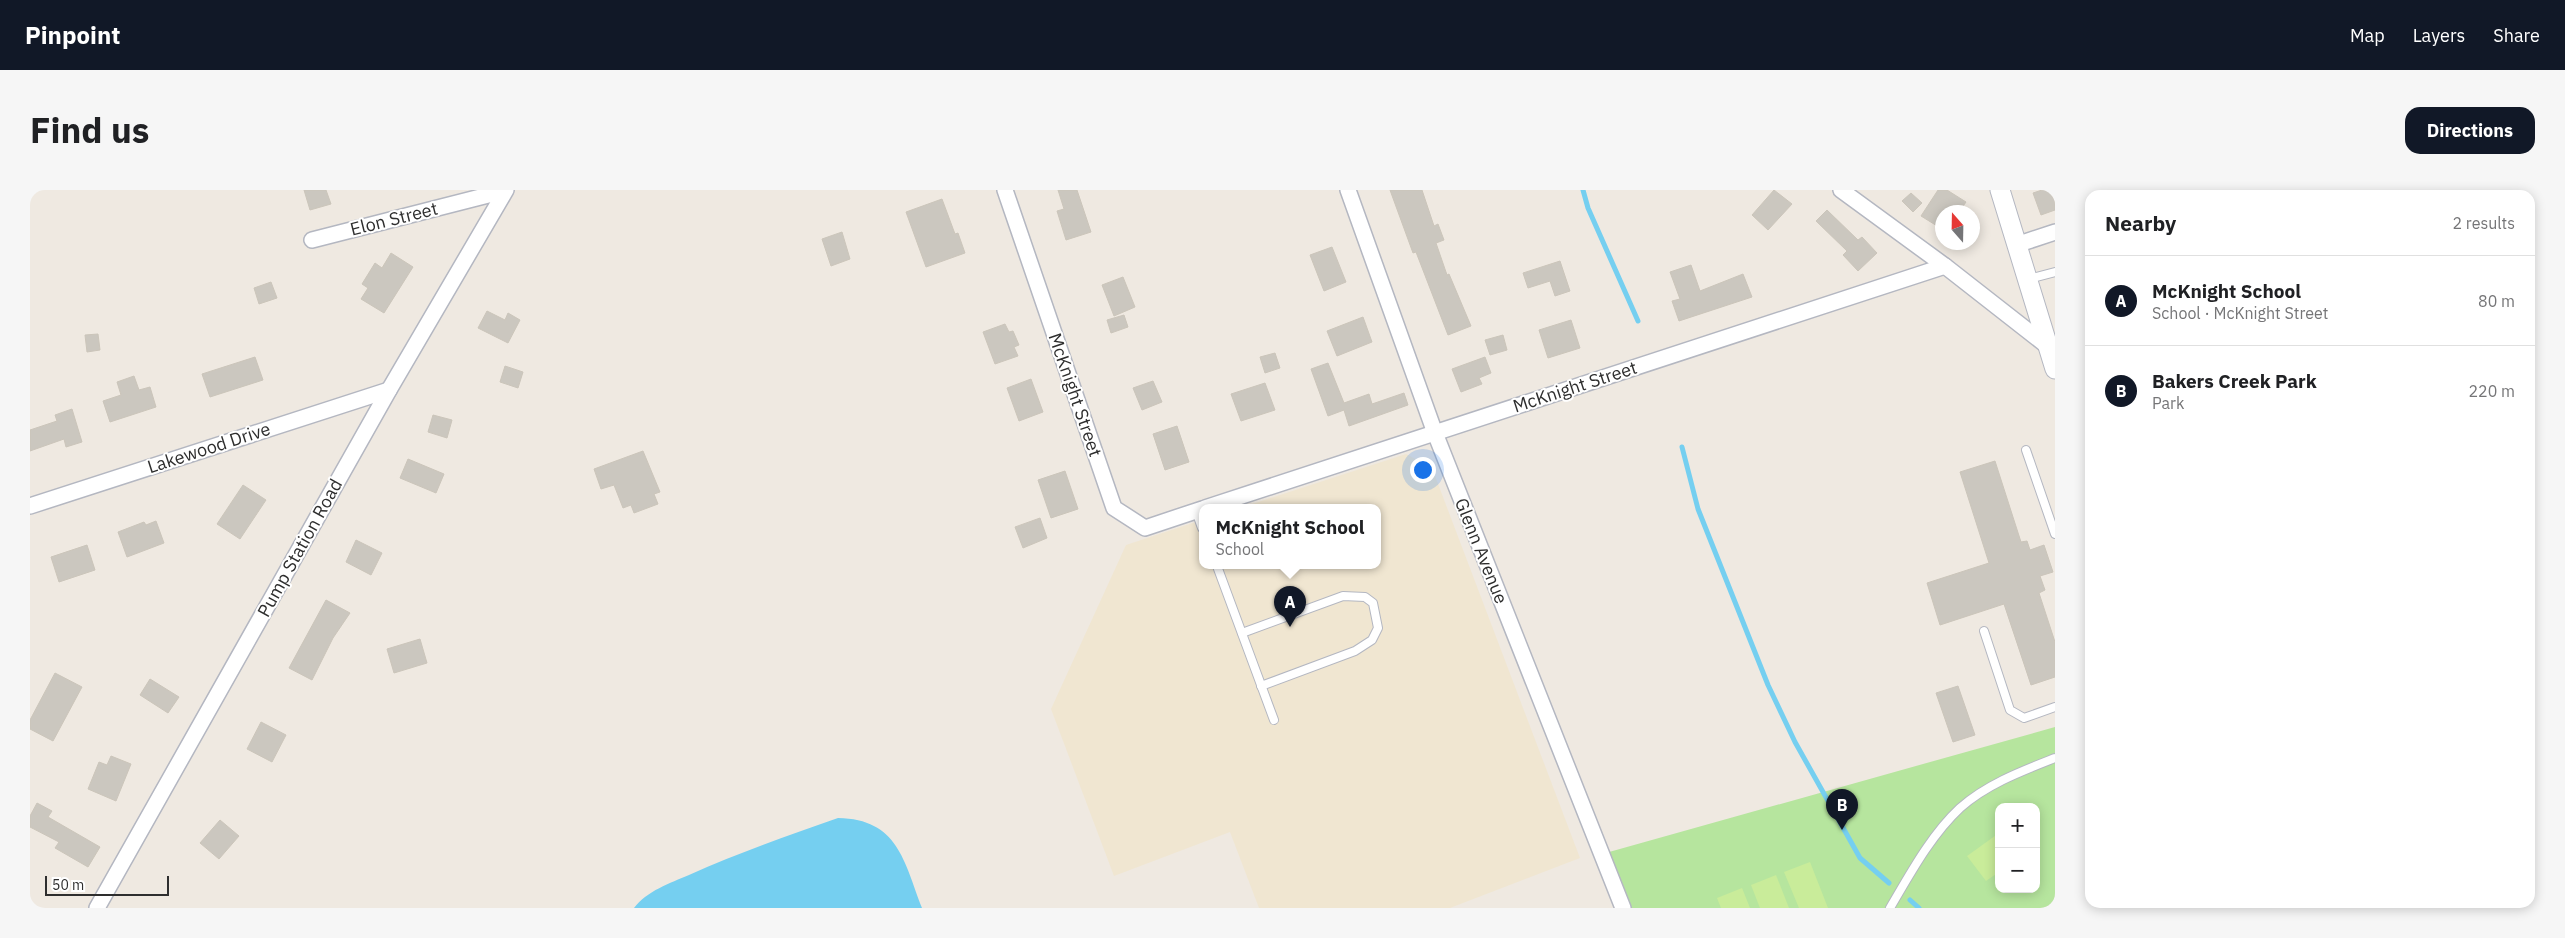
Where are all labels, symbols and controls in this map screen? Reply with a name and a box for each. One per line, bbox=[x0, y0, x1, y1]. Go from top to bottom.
text: Pinpoint bbox=[25, 19, 120, 51]
text: Map bbox=[2350, 24, 2385, 47]
text: Layers bbox=[2413, 24, 2465, 47]
text: Share bbox=[2493, 24, 2540, 47]
text: Find us bbox=[30, 107, 149, 153]
button: Directions bbox=[2405, 107, 2535, 154]
street label: Elon Street bbox=[348, 197, 440, 240]
north arrow bbox=[1935, 205, 1980, 250]
text: Nearby bbox=[2105, 209, 2176, 237]
text: 2 results bbox=[2452, 213, 2515, 233]
text: McKnight School bbox=[2152, 279, 2301, 303]
text: A bbox=[2116, 291, 2126, 311]
text: 80 m bbox=[2478, 291, 2515, 311]
text: School · McKnight Street bbox=[2152, 303, 2328, 323]
street label: McKnight Street bbox=[1044, 330, 1107, 460]
street label: McKnight Street bbox=[1510, 356, 1640, 417]
text: Bakers Creek Park bbox=[2152, 369, 2317, 393]
text: B bbox=[2116, 381, 2126, 401]
text: 220 m bbox=[2468, 381, 2515, 401]
text: Park bbox=[2152, 393, 2184, 413]
street label: Lakewood Drive bbox=[144, 417, 273, 478]
your location bbox=[1410, 457, 1436, 483]
street label: Pump Station Road bbox=[252, 475, 347, 621]
street label: Glenn Avenue bbox=[1450, 495, 1513, 607]
popup bbox=[1199, 504, 1381, 569]
text: McKnight School bbox=[1216, 515, 1364, 539]
text: School bbox=[1216, 539, 1264, 559]
pin: A bbox=[1274, 586, 1306, 627]
pin: B bbox=[1826, 789, 1858, 830]
map controls bbox=[1995, 803, 2040, 893]
button: + bbox=[1995, 803, 2040, 848]
button: − bbox=[1995, 848, 2040, 893]
scale bar bbox=[45, 873, 169, 896]
text: 50 m bbox=[52, 876, 84, 894]

